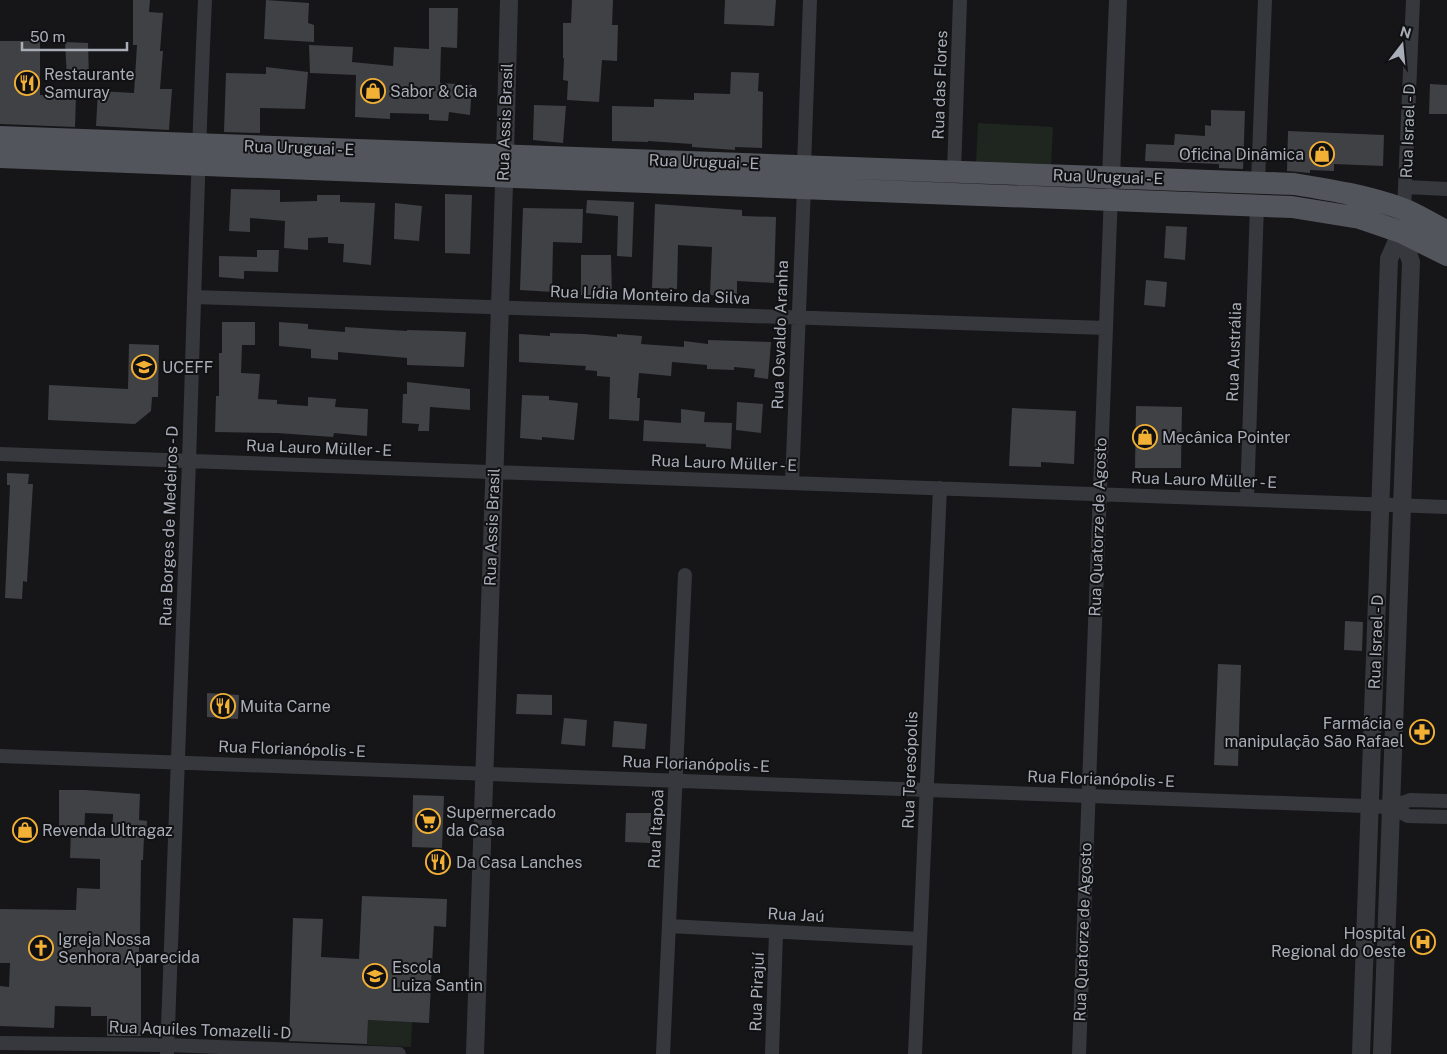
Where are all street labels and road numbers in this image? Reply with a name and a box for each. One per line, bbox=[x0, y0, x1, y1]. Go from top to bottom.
street label: Rua das Flores bbox=[929, 30, 951, 140]
street label: Rua Assis Brasil bbox=[493, 62, 517, 181]
street label: Rua Israel - D bbox=[1397, 83, 1419, 179]
street label: Rua Uruguai - E bbox=[243, 137, 355, 159]
street label: Rua Uruguai - E bbox=[648, 151, 760, 173]
street label: Rua Uruguai - E bbox=[1052, 166, 1164, 188]
street label: Rua Osvaldo Aranha bbox=[768, 260, 792, 410]
street label: Rua Lídia Monteiro da Silva bbox=[550, 282, 750, 308]
street label: Rua Austrália bbox=[1223, 302, 1245, 402]
street label: Rua Borges de Medeiros - D bbox=[156, 425, 182, 627]
street label: Rua Lauro Müller - E bbox=[246, 436, 392, 460]
street label: Rua Quatorze de Agosto bbox=[1085, 437, 1111, 617]
street label: Rua Lauro Müller - E bbox=[651, 451, 797, 475]
street label: Rua Assis Brasil bbox=[480, 467, 504, 586]
street label: Rua Lauro Müller - E bbox=[1131, 468, 1277, 492]
street label: Rua Israel - D bbox=[1365, 594, 1387, 690]
street label: Rua Teresópolis bbox=[898, 711, 922, 829]
street label: Rua Florianópolis - E bbox=[218, 737, 366, 761]
street label: Rua Florianópolis - E bbox=[622, 752, 770, 776]
street label: Rua Florianópolis - E bbox=[1027, 767, 1175, 791]
street label: Rua Itapoã bbox=[644, 789, 668, 869]
street label: Rua Quatorze de Agosto bbox=[1070, 842, 1096, 1022]
street label: Rua Jaú bbox=[767, 904, 825, 926]
street label: Rua Pirajuí bbox=[746, 951, 768, 1032]
street label: Rua Aquiles Tomazelli - D bbox=[108, 1017, 292, 1043]

